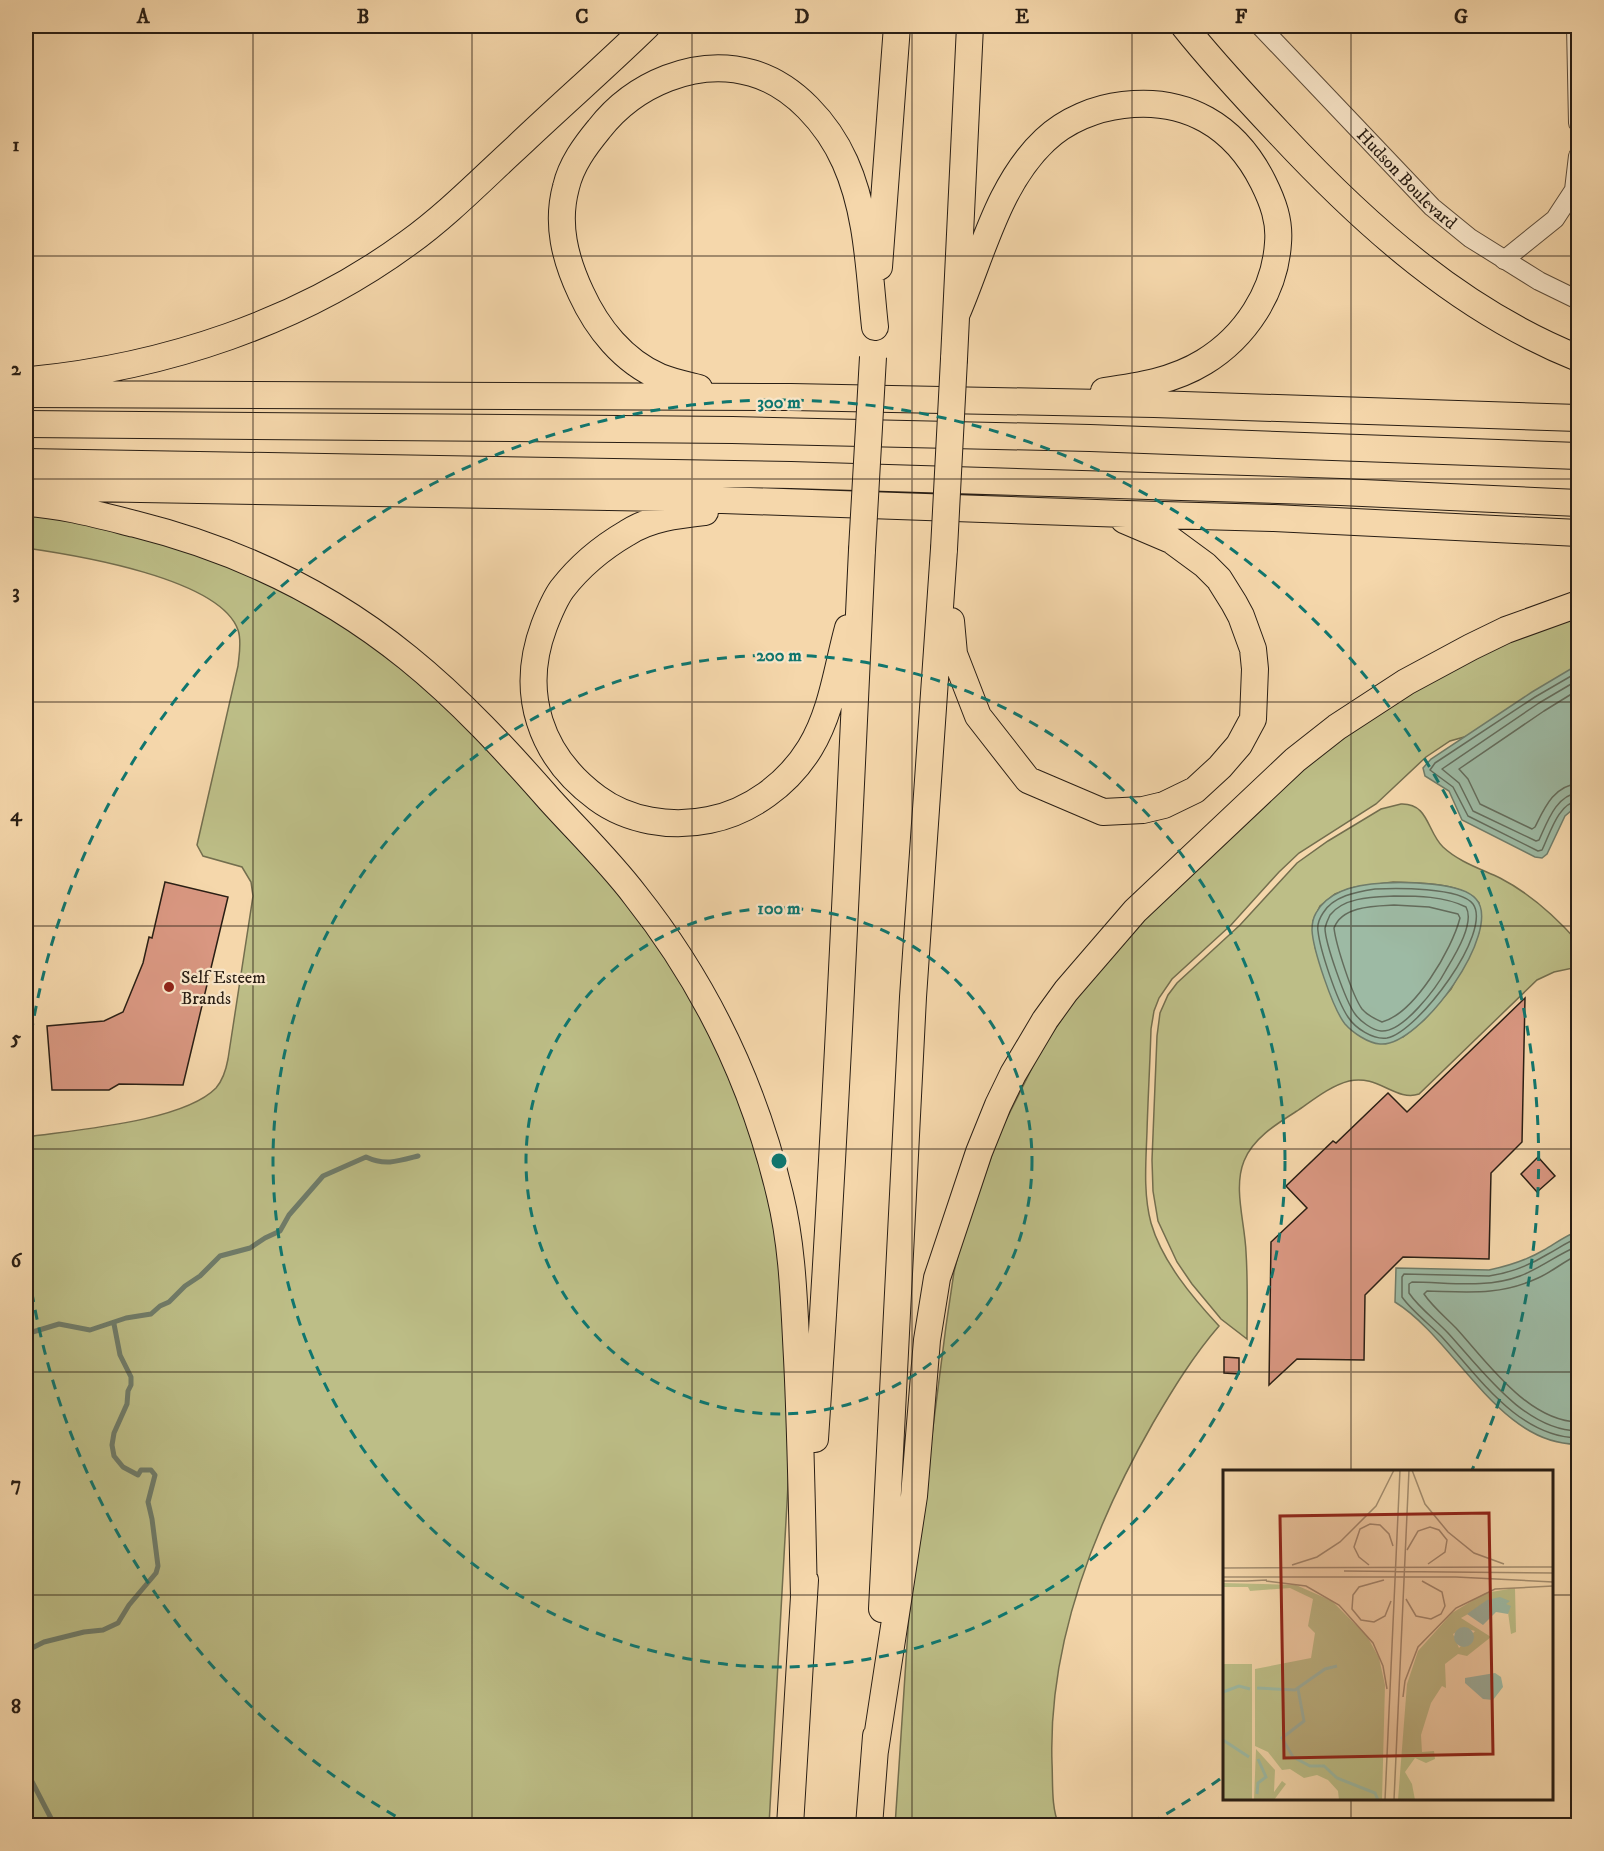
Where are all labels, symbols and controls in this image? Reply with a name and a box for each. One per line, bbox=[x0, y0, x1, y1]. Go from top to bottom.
text: A bbox=[136, 5, 151, 30]
text: B bbox=[357, 5, 369, 30]
text: C bbox=[575, 5, 589, 30]
text: D bbox=[795, 5, 810, 30]
text: E bbox=[1015, 5, 1029, 30]
text: F bbox=[1235, 5, 1248, 30]
text: G bbox=[1454, 5, 1468, 30]
street label: Hudson Boulevard bbox=[1351, 124, 1461, 235]
text: 1 bbox=[12, 133, 20, 158]
text: 2 bbox=[11, 357, 22, 382]
text: 300 m bbox=[757, 392, 801, 414]
text: 3 bbox=[12, 580, 20, 605]
text: 200 m bbox=[756, 645, 802, 667]
text: 4 bbox=[10, 803, 23, 828]
text: 100 m bbox=[757, 898, 801, 920]
place label: Self Esteem Brands bbox=[181, 967, 266, 1010]
marker: Self Esteem Brands bbox=[162, 980, 176, 994]
text: 5 bbox=[10, 1026, 21, 1051]
centre of rings bbox=[769, 1151, 789, 1171]
text: 6 bbox=[11, 1249, 23, 1274]
inset map bbox=[1223, 1470, 1553, 1800]
text: 7 bbox=[11, 1472, 21, 1497]
text: 8 bbox=[11, 1695, 21, 1720]

